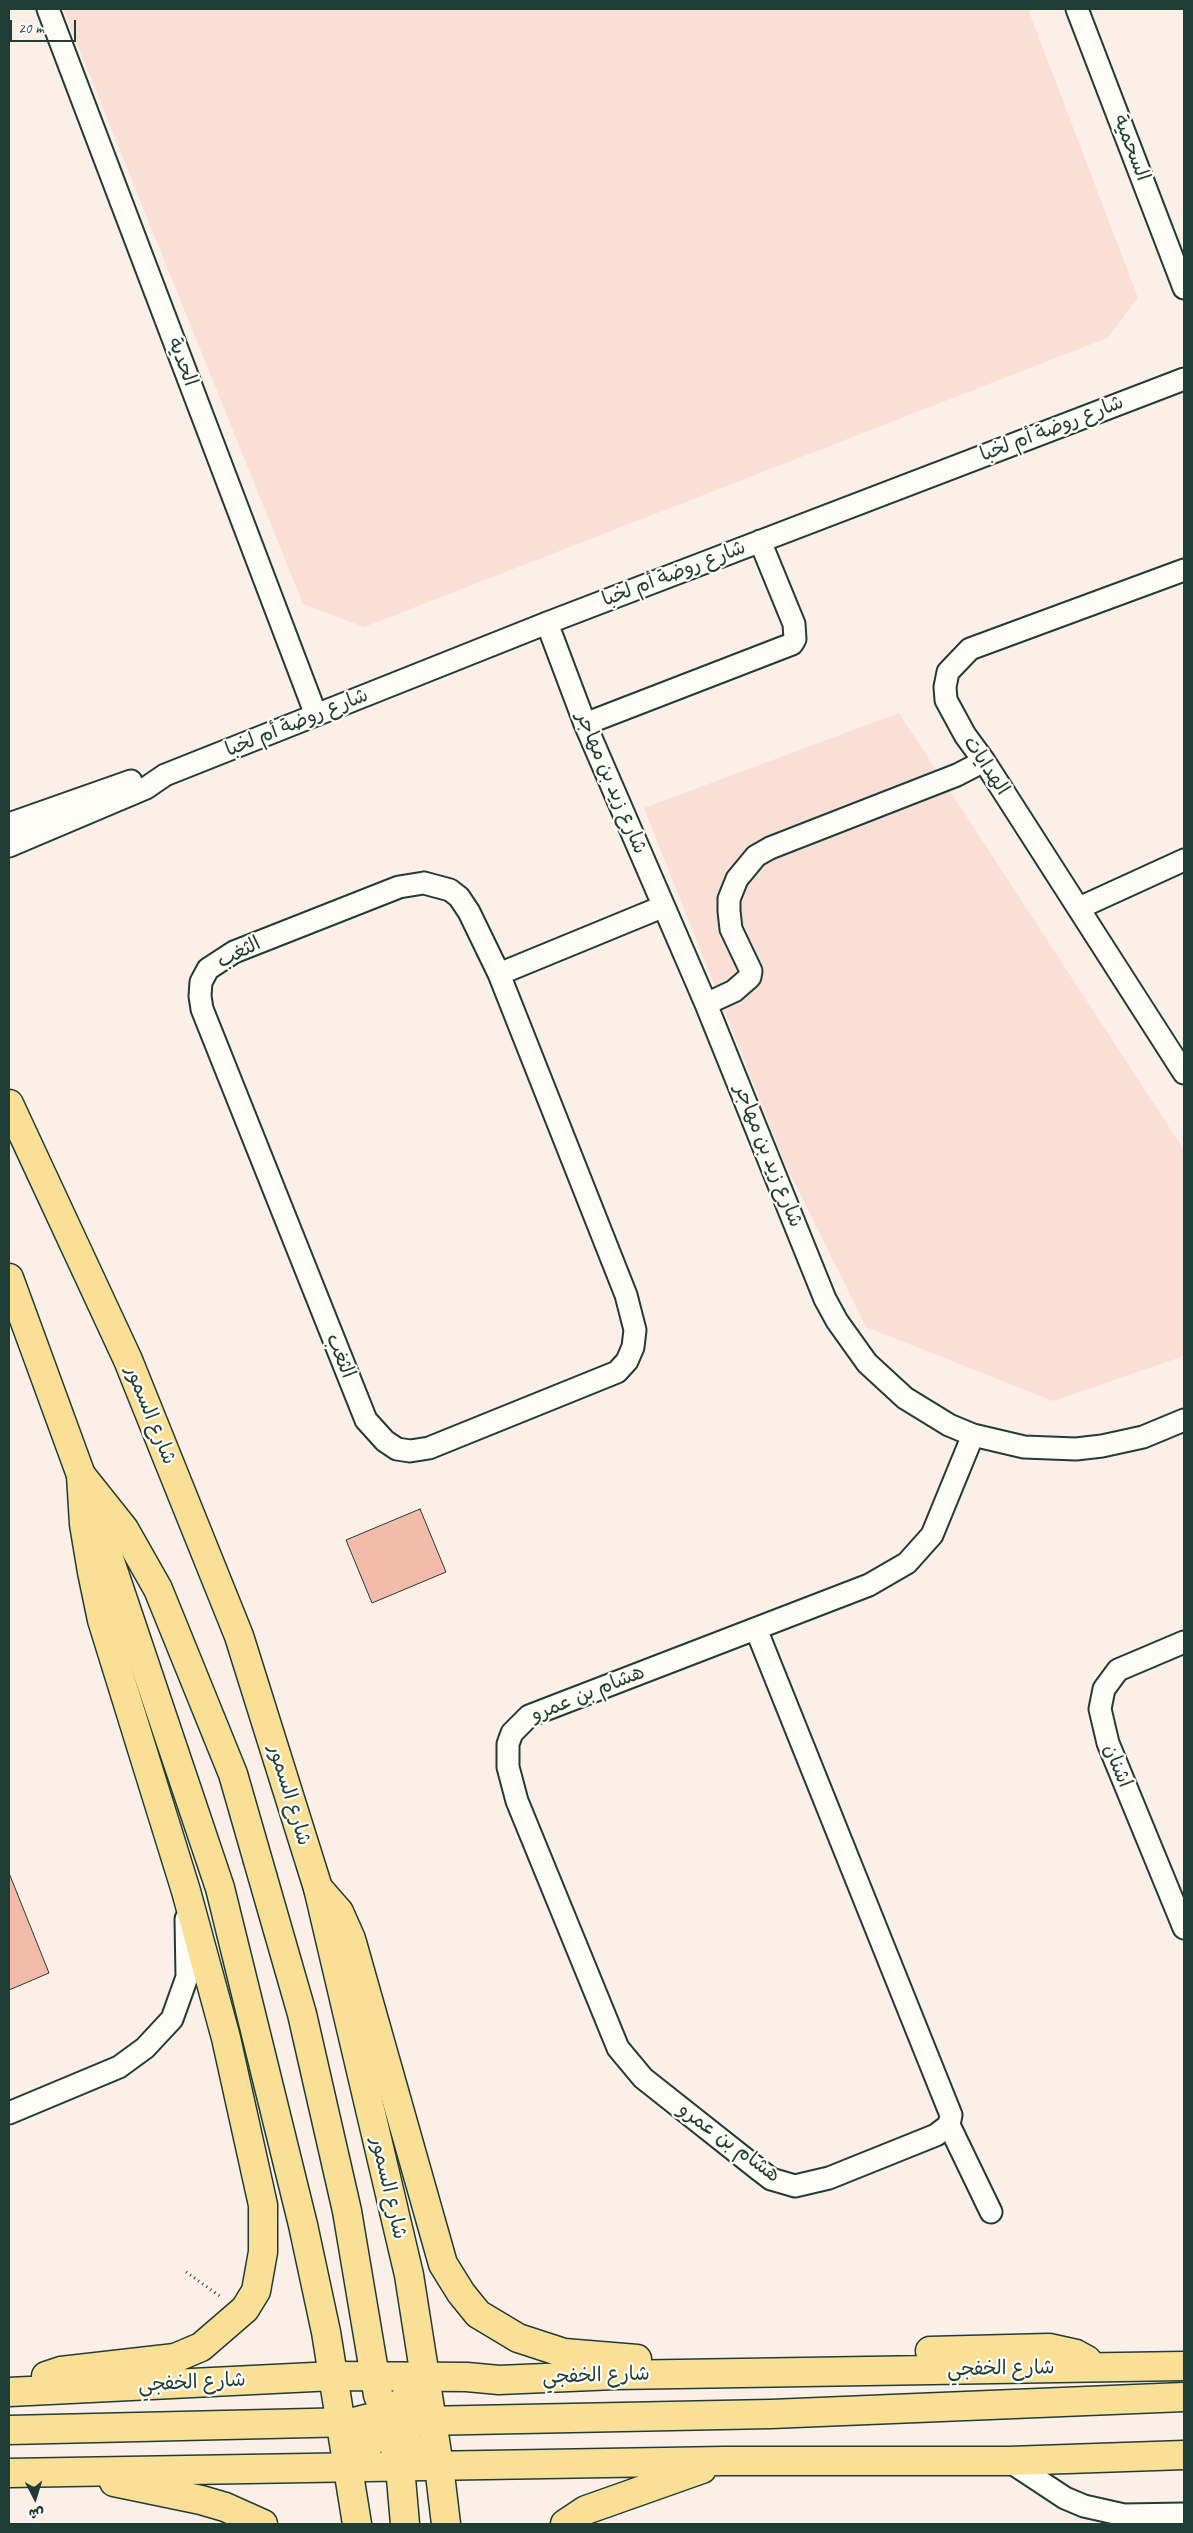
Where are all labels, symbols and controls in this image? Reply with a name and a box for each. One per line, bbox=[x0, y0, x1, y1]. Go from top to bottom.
scale bar bbox=[12, 10, 79, 42]
text: 20 m bbox=[18, 19, 44, 38]
street label: السحمية bbox=[1107, 111, 1155, 185]
street label: الحدية bbox=[162, 334, 202, 390]
street label: شارع روضة أم لخبا bbox=[977, 391, 1127, 467]
street label: شارع روضة أم لخبا bbox=[599, 536, 749, 612]
street label: شارع روضة أم لخبا bbox=[222, 683, 372, 763]
street label: شارع زيد بن مهاجر bbox=[570, 708, 652, 858]
street label: الهدايات bbox=[958, 732, 1014, 800]
street label: الثغب bbox=[213, 932, 265, 974]
street label: شارع زيد بن مهاجر bbox=[728, 1081, 808, 1231]
street label: الثغب bbox=[320, 1330, 360, 1382]
street label: شارع السمور bbox=[119, 1362, 181, 1468]
street label: هشام بن عمرو bbox=[528, 1660, 648, 1728]
street label: شارع السمور bbox=[262, 1741, 316, 1849]
street label: اشنان bbox=[1098, 1741, 1136, 1791]
street label: هشام بن عمرو bbox=[673, 2098, 785, 2188]
street label: شارع السمور bbox=[365, 2134, 411, 2242]
street label: شارع الخفجي bbox=[947, 2356, 1055, 2382]
street label: شارع الخفجي bbox=[542, 2362, 650, 2390]
street label: شارع الخفجي bbox=[138, 2368, 246, 2398]
north arrow bbox=[10, 2473, 60, 2523]
text: ش bbox=[28, 2504, 45, 2523]

